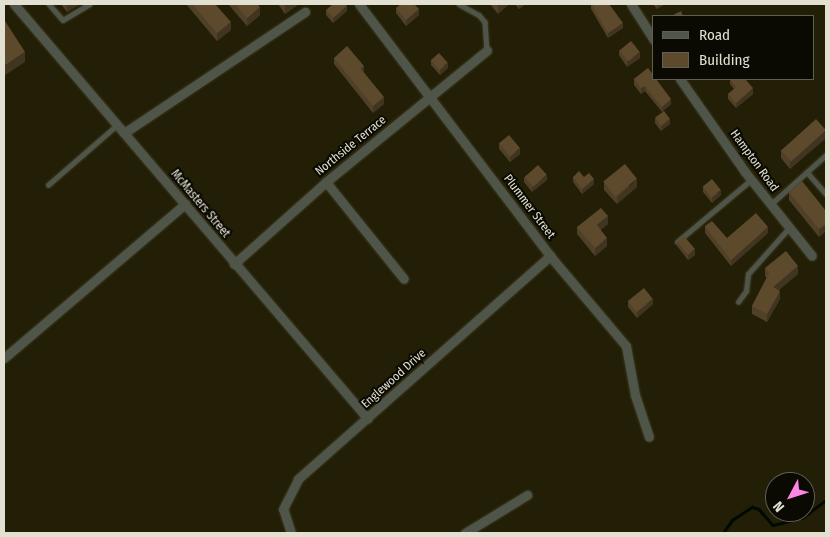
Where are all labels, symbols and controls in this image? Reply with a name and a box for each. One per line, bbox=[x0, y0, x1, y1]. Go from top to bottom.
legend bbox=[652, 15, 815, 80]
text: Road bbox=[699, 26, 730, 44]
text: Building bbox=[699, 51, 750, 69]
street label: Northside Terrace bbox=[313, 113, 389, 179]
street label: Hampton Road bbox=[727, 127, 781, 195]
street label: McMasters Street bbox=[167, 167, 233, 241]
street label: Plummer Street bbox=[500, 172, 558, 242]
street label: Englewood Drive bbox=[359, 346, 429, 412]
north arrow bbox=[765, 472, 815, 522]
text: N bbox=[770, 498, 788, 515]

